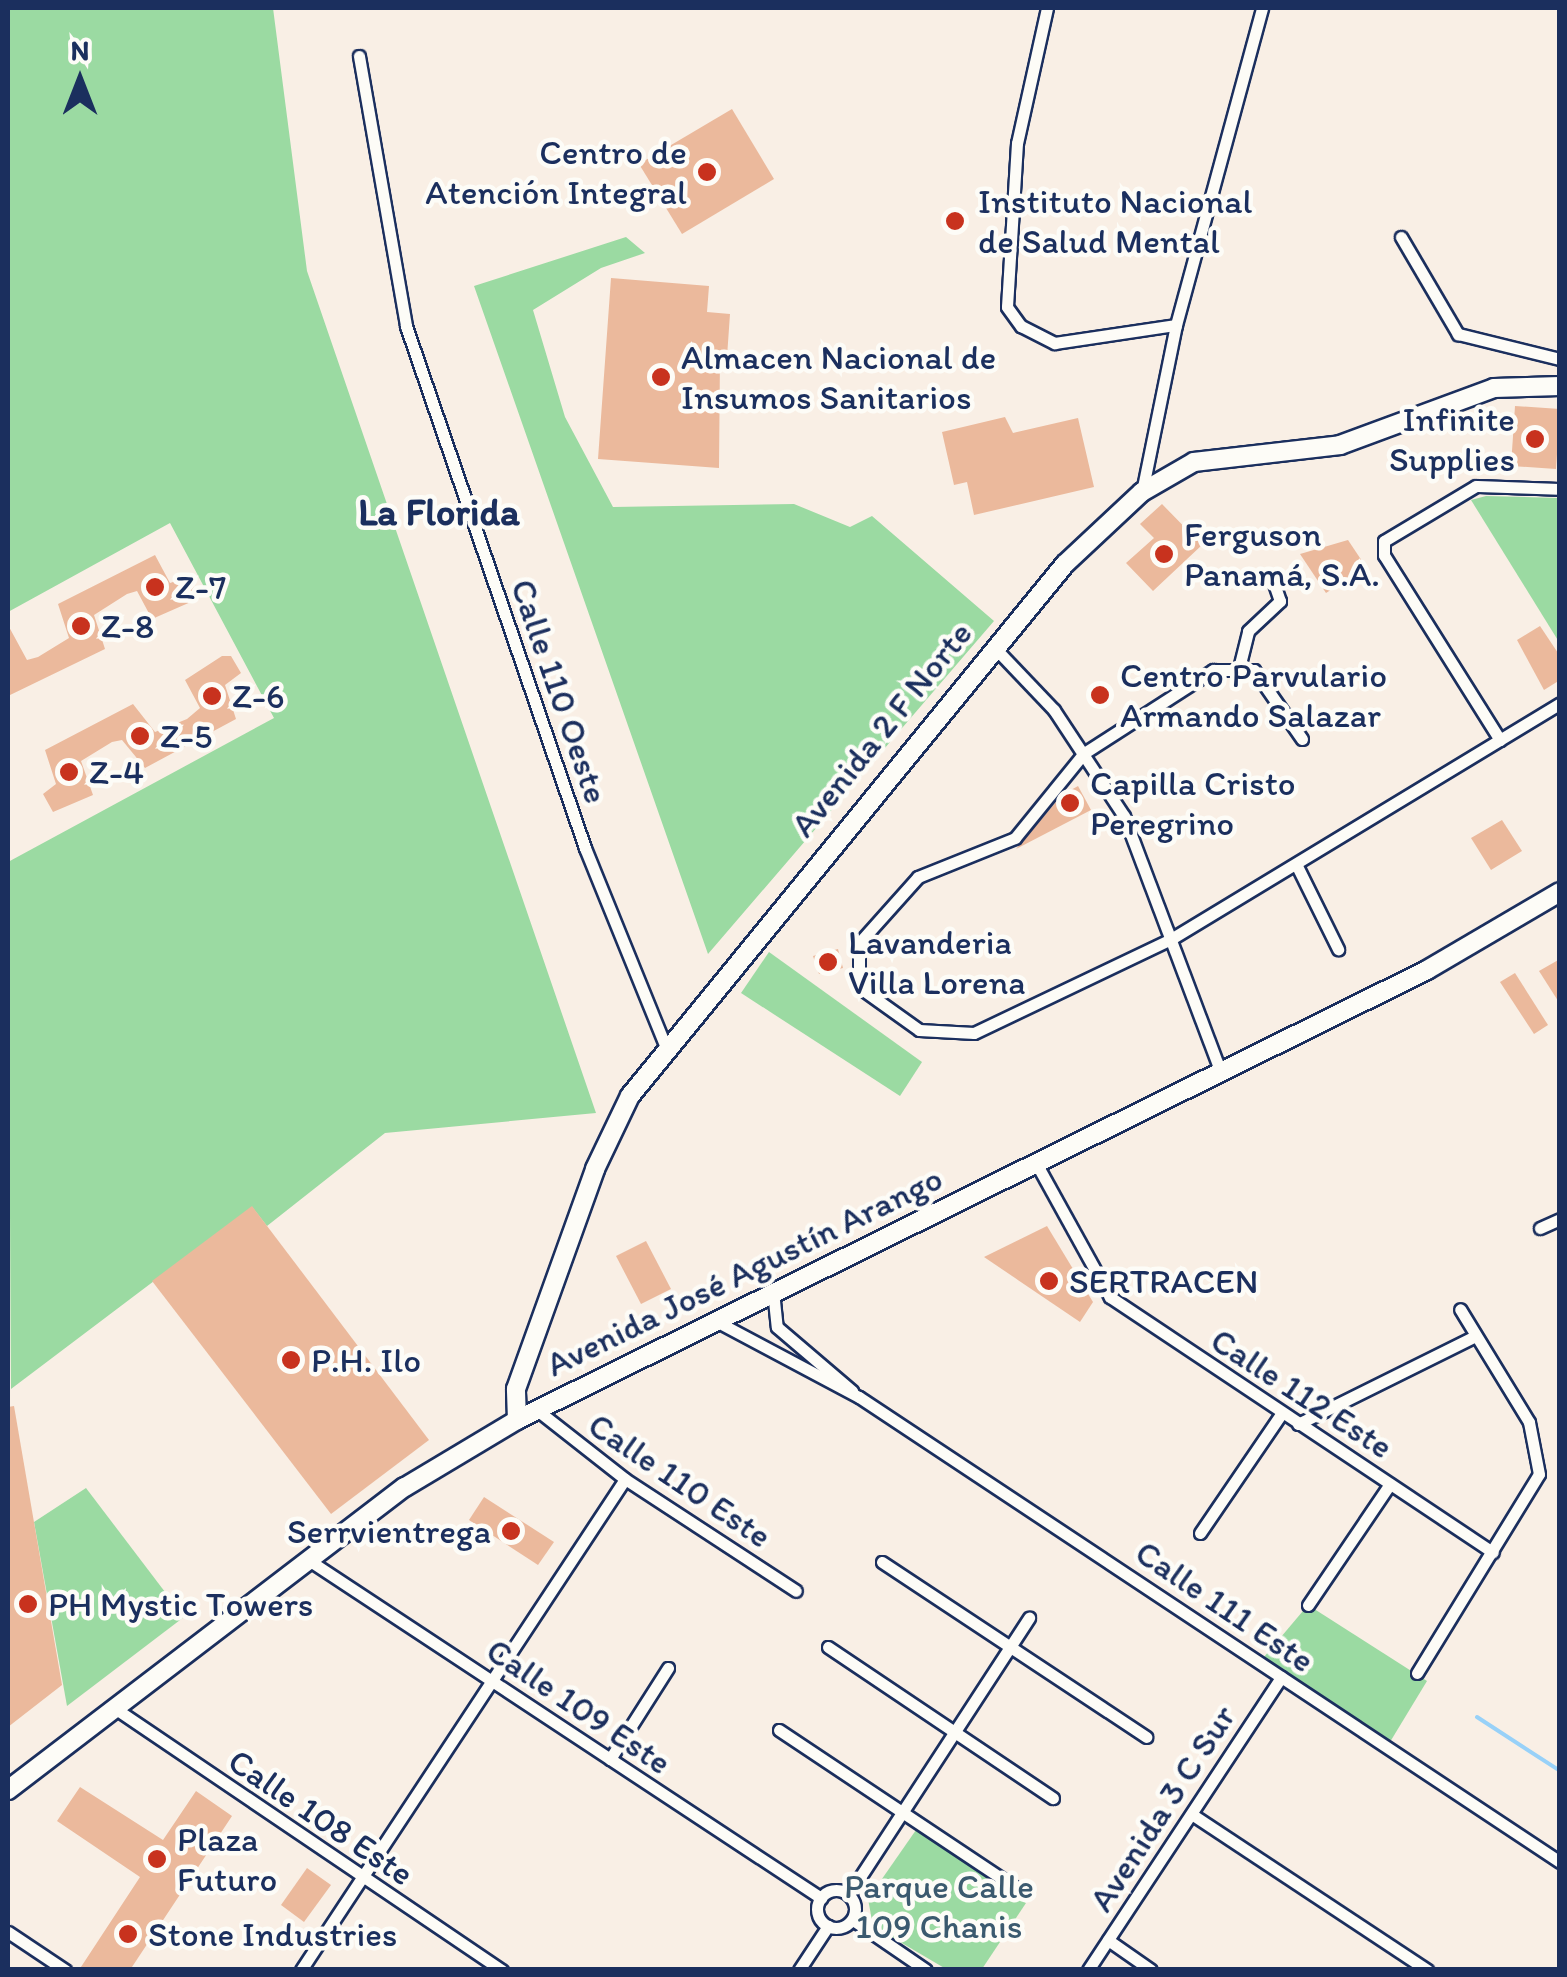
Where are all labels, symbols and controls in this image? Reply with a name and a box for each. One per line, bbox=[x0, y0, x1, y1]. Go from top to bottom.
north arrow bbox=[30, 30, 130, 130]
text: N bbox=[71, 33, 89, 67]
place label: Centro de Atención Integral bbox=[424, 131, 687, 213]
marker: Centro de Atención Integral bbox=[696, 161, 718, 183]
place label: Instituto Nacional de Salud Mental bbox=[978, 180, 1251, 262]
marker: Instituto Nacional de Salud Mental bbox=[942, 208, 968, 234]
place label: Almacen Nacional de Insumos Sanitarios bbox=[681, 336, 996, 418]
marker: Almacen Nacional de Insumos Sanitarios bbox=[650, 366, 672, 388]
place label: Infinite Supplies bbox=[1389, 398, 1515, 480]
marker: Infinite Supplies bbox=[1524, 428, 1546, 450]
district label: La Florida bbox=[358, 490, 520, 536]
place label: Ferguson Panamá, S.A. bbox=[1184, 513, 1380, 595]
marker: Ferguson Panamá, S.A. bbox=[1153, 543, 1175, 565]
place label: Z-7 bbox=[175, 566, 226, 608]
street label: Calle 110 Oeste bbox=[502, 574, 618, 808]
marker: Z-7 bbox=[144, 576, 166, 598]
place label: Z-8 bbox=[101, 605, 154, 647]
street label: Avenida 2 F Norte bbox=[781, 613, 981, 845]
marker: Z-8 bbox=[70, 615, 92, 637]
place label: Centro Parvulario Armando Salazar bbox=[1120, 654, 1387, 736]
place label: Z-6 bbox=[232, 675, 284, 717]
marker: Centro Parvulario Armando Salazar bbox=[1089, 684, 1111, 706]
marker: Z-6 bbox=[201, 685, 223, 707]
place label: Z-5 bbox=[160, 715, 212, 757]
marker: Z-5 bbox=[129, 725, 151, 747]
place label: Z-4 bbox=[89, 751, 144, 793]
marker: Z-4 bbox=[58, 761, 80, 783]
place label: Capilla Cristo Peregrino bbox=[1090, 762, 1296, 844]
marker: Capilla Cristo Peregrino bbox=[1059, 792, 1081, 814]
place label: Lavanderia Villa Lorena bbox=[848, 921, 1025, 1003]
marker: Lavanderia Villa Lorena bbox=[817, 951, 839, 973]
street label: Avenida José Agustín Arango bbox=[539, 1157, 949, 1385]
place label: SERTRACEN bbox=[1069, 1260, 1258, 1302]
marker: SERTRACEN bbox=[1038, 1270, 1060, 1292]
street label: Calle 112 Este bbox=[1203, 1319, 1401, 1467]
place label: P.H. Ilo bbox=[311, 1339, 421, 1381]
marker: P.H. Ilo bbox=[280, 1349, 302, 1371]
street label: Calle 110 Este bbox=[581, 1403, 779, 1557]
place label: Serrvientrega bbox=[287, 1510, 491, 1552]
marker: Serrvientrega bbox=[500, 1520, 522, 1542]
street label: Calle 111 Este bbox=[1128, 1531, 1322, 1681]
place label: PH Mystic Towers bbox=[48, 1583, 309, 1625]
marker: PH Mystic Towers bbox=[17, 1593, 39, 1615]
street label: Calle 109 Este bbox=[479, 1629, 679, 1783]
street label: Avenida 3 C Sur bbox=[1080, 1697, 1244, 1919]
street label: Calle 108 Este bbox=[220, 1740, 422, 1894]
place label: Plaza Futuro bbox=[177, 1818, 277, 1900]
marker: Plaza Futuro bbox=[146, 1848, 168, 1870]
park label: Parque Calle 109 Chanis bbox=[844, 1865, 1034, 1947]
place label: Stone Industries bbox=[148, 1913, 396, 1955]
marker: Stone Industries bbox=[117, 1923, 139, 1945]

